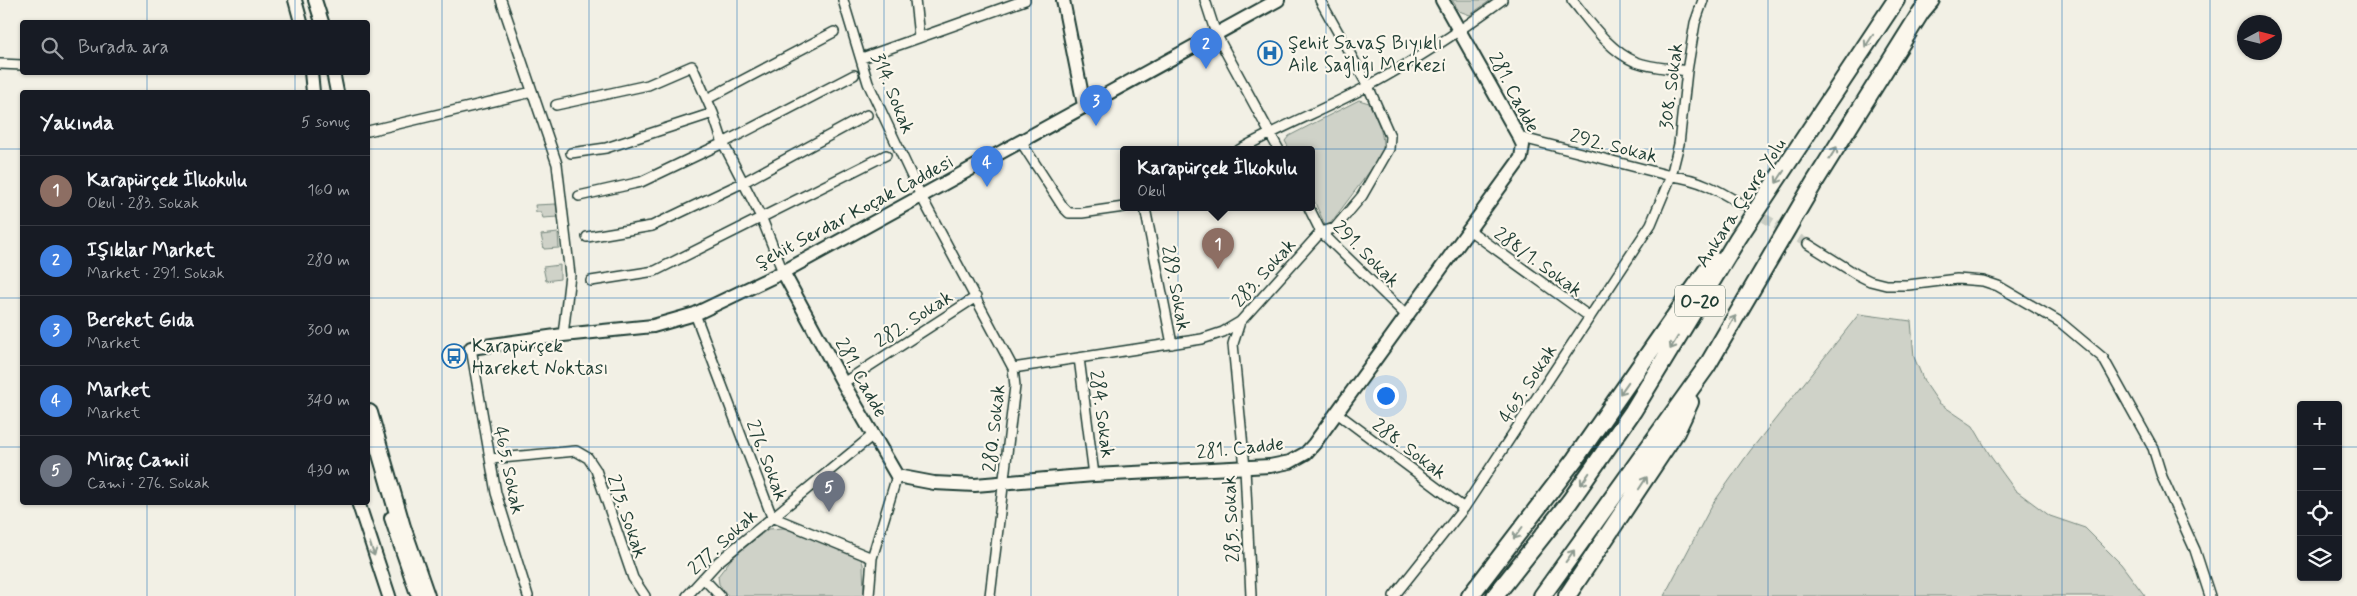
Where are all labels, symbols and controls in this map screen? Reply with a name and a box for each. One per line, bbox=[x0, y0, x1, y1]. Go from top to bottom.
north arrow bbox=[2237, 15, 2282, 60]
search box bbox=[20, 20, 370, 75]
pin: 2 bbox=[1190, 28, 1222, 69]
place label: Şehit Savaş Bıyıklı Aile Sağlığı Merkezi bbox=[1288, 31, 1446, 79]
one-way arrow bbox=[1864, 33, 1874, 47]
icon: search bbox=[38, 34, 66, 62]
text: Burada ara bbox=[78, 35, 169, 60]
hospital icon: Şehit Savaş Bıyıklı Aile Sağlığı Merkezi bbox=[1257, 40, 1283, 66]
street label: 308. Sokak bbox=[1654, 42, 1689, 131]
street label: 281. Cadde bbox=[1482, 48, 1545, 137]
street label: 314. Sokak bbox=[865, 49, 920, 138]
pin: 3 bbox=[1080, 85, 1112, 126]
text: Yakında bbox=[40, 109, 114, 137]
text: 5 sonuç bbox=[301, 112, 350, 133]
street label: 292. Sokak bbox=[1567, 124, 1660, 169]
street label: Ankara Çevre Yolu bbox=[1690, 133, 1792, 272]
pin: 4 bbox=[971, 146, 1003, 187]
popup bbox=[1120, 146, 1315, 211]
one-way arrow bbox=[1828, 146, 1838, 160]
street label: Şehit Serdar Koçak Caddesi bbox=[751, 149, 958, 275]
text: Karapürçek İlkokulu bbox=[1137, 156, 1298, 181]
text: Karapürçek İlkokulu bbox=[87, 168, 248, 193]
one-way arrow bbox=[1775, 169, 1785, 183]
text: 1 bbox=[52, 180, 60, 201]
text: 160 m bbox=[307, 180, 350, 201]
text: Okul bbox=[1137, 181, 1166, 202]
text: Okul · 283. Sokak bbox=[87, 193, 199, 214]
street label: 291. Sokak bbox=[1327, 215, 1405, 293]
street label: 288/1. Sokak bbox=[1489, 222, 1588, 303]
pin: 1 bbox=[1202, 228, 1234, 269]
street label: 283. Sokak bbox=[1227, 233, 1302, 313]
text: Işıklar Market bbox=[87, 238, 215, 263]
street label: 289. Sokak bbox=[1155, 243, 1196, 333]
text: 2 bbox=[52, 250, 60, 271]
text: 280 m bbox=[307, 250, 350, 271]
text: Market · 291. Sokak bbox=[87, 263, 224, 284]
street label: 282. Sokak bbox=[870, 285, 958, 354]
road number: O-20 bbox=[1675, 286, 1725, 316]
text: Bereket Gıda bbox=[87, 308, 194, 333]
one-way arrow bbox=[1728, 316, 1738, 330]
text: 3 bbox=[52, 320, 60, 341]
text: 300 m bbox=[307, 320, 350, 341]
text: Market bbox=[87, 333, 140, 354]
street label: 281. Cadde bbox=[829, 333, 893, 422]
place label: Karapürçek Hareket Noktası bbox=[472, 334, 608, 381]
one-way arrow bbox=[1669, 336, 1679, 350]
street label: 465. Sokak bbox=[1493, 340, 1563, 428]
bus stop icon: Karapürçek Hareket Noktası bbox=[441, 343, 467, 369]
street label: 284. Sokak bbox=[1083, 369, 1120, 460]
text: Market bbox=[87, 378, 150, 403]
one-way arrow bbox=[1619, 380, 1629, 394]
street label: 280. Sokak bbox=[977, 383, 1012, 473]
your location bbox=[1373, 383, 1399, 409]
text: 4 bbox=[51, 390, 61, 411]
text: 340 m bbox=[306, 390, 350, 411]
map controls bbox=[2297, 401, 2342, 581]
button: + bbox=[2297, 401, 2342, 446]
text: Market bbox=[87, 403, 140, 424]
street label: 288. Sokak bbox=[1367, 413, 1451, 485]
street label: 276. Sokak bbox=[740, 416, 793, 505]
street label: 465. Sokak bbox=[487, 424, 530, 517]
street label: 281. Cadde bbox=[1195, 431, 1285, 465]
button: − bbox=[2297, 446, 2342, 491]
text: Miraç Camii bbox=[87, 448, 189, 473]
text: 5 bbox=[51, 460, 61, 481]
text: 430 m bbox=[307, 460, 350, 481]
street label: 275. Sokak bbox=[601, 471, 652, 561]
pin: 5 bbox=[813, 471, 845, 512]
one-way arrow bbox=[1580, 472, 1590, 486]
text: Cami · 276. Sokak bbox=[87, 473, 209, 494]
street label: 285. Sokak bbox=[1217, 475, 1246, 563]
one-way arrow bbox=[1638, 476, 1649, 490]
button: locate bbox=[2297, 491, 2342, 536]
street label: 277. Sokak bbox=[683, 503, 763, 581]
one-way arrow bbox=[1513, 526, 1523, 540]
button: layers bbox=[2297, 536, 2342, 581]
one-way arrow bbox=[368, 541, 378, 557]
one-way arrow bbox=[1565, 550, 1575, 564]

